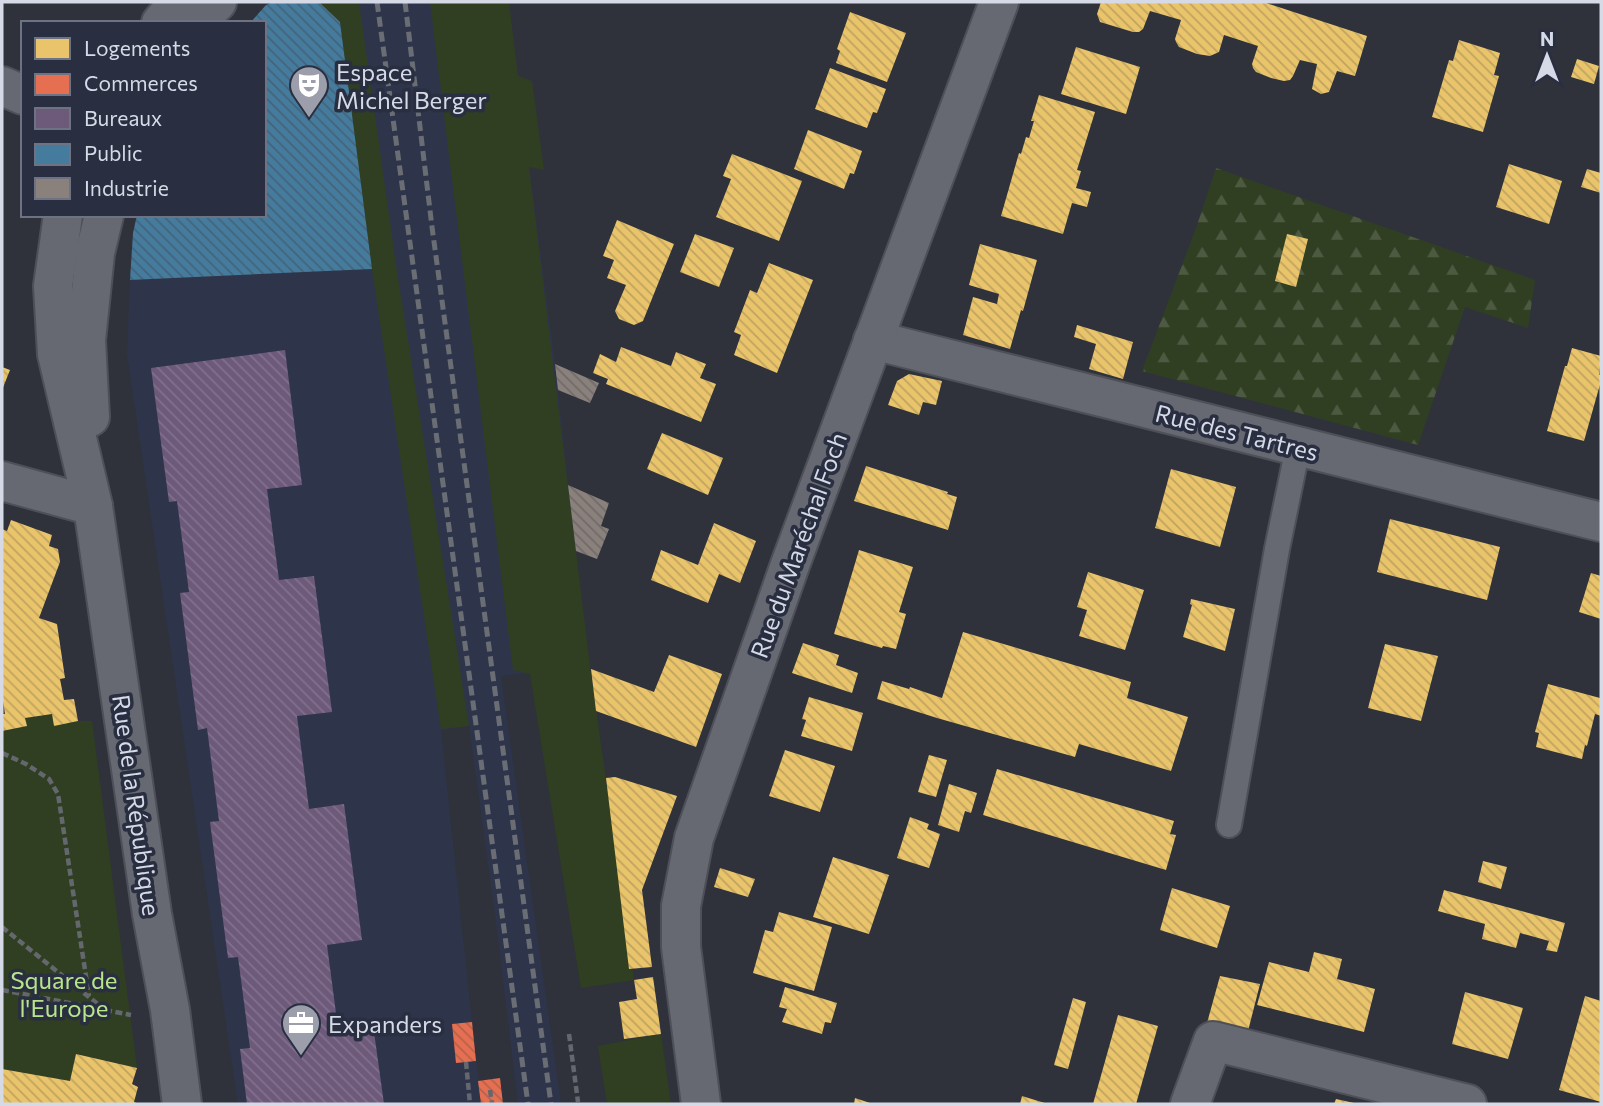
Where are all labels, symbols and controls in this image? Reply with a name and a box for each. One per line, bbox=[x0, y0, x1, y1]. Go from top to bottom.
legend bbox=[21, 21, 266, 217]
north arrow bbox=[1512, 21, 1582, 91]
text: N bbox=[1540, 27, 1554, 50]
text: Logements bbox=[84, 35, 190, 60]
place label: Espace Michel Berger bbox=[336, 57, 487, 114]
theatre icon: Espace Michel Berger bbox=[288, 64, 330, 119]
text: Commerces bbox=[84, 70, 198, 95]
text: Bureaux bbox=[84, 105, 162, 130]
text: Public bbox=[84, 140, 142, 165]
text: Industrie bbox=[84, 175, 169, 200]
street label: Rue des Tartres bbox=[1153, 398, 1321, 466]
street label: Rue du Maréchal Foch bbox=[744, 428, 852, 662]
street label: Rue de la République bbox=[107, 693, 167, 917]
park label: Square de l'Europe bbox=[10, 965, 118, 1022]
office icon: Expanders bbox=[280, 1002, 322, 1057]
place label: Expanders bbox=[328, 1009, 442, 1038]

